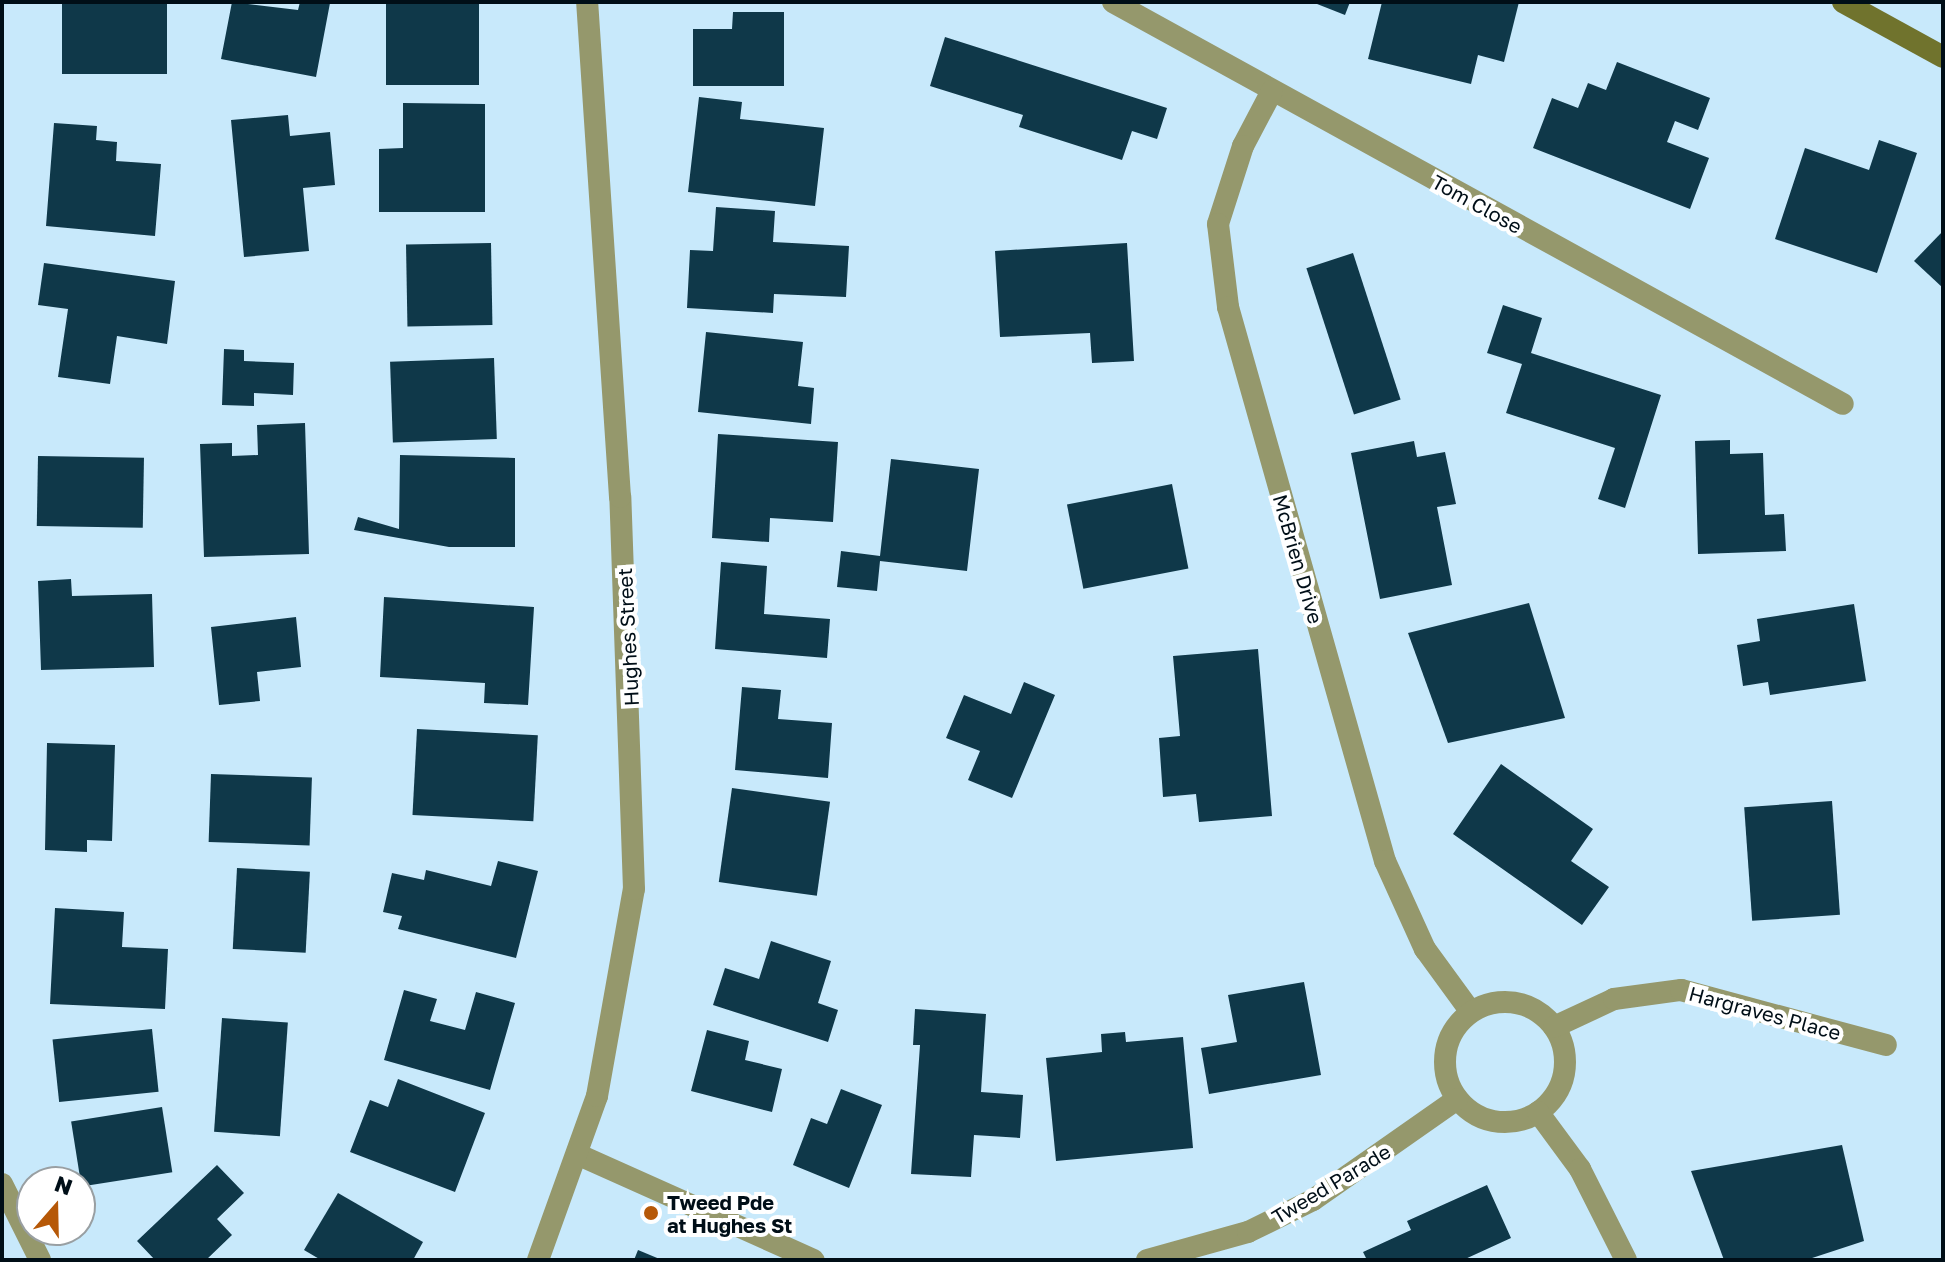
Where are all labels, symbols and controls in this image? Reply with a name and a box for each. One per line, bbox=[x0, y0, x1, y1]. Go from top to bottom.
street label: Tom Close bbox=[1428, 169, 1526, 239]
street label: McBrien Drive bbox=[1268, 492, 1328, 626]
street label: Hughes Street bbox=[612, 567, 644, 707]
street label: Hargraves Place bbox=[1686, 981, 1844, 1045]
street label: Tweed Parade bbox=[1267, 1139, 1395, 1229]
north arrow bbox=[16, 1166, 96, 1246]
text: N bbox=[51, 1169, 76, 1200]
place label: Tweed Pde at Hughes St bbox=[667, 1190, 792, 1237]
marker: Tweed Pde at Hughes St bbox=[642, 1204, 660, 1222]

